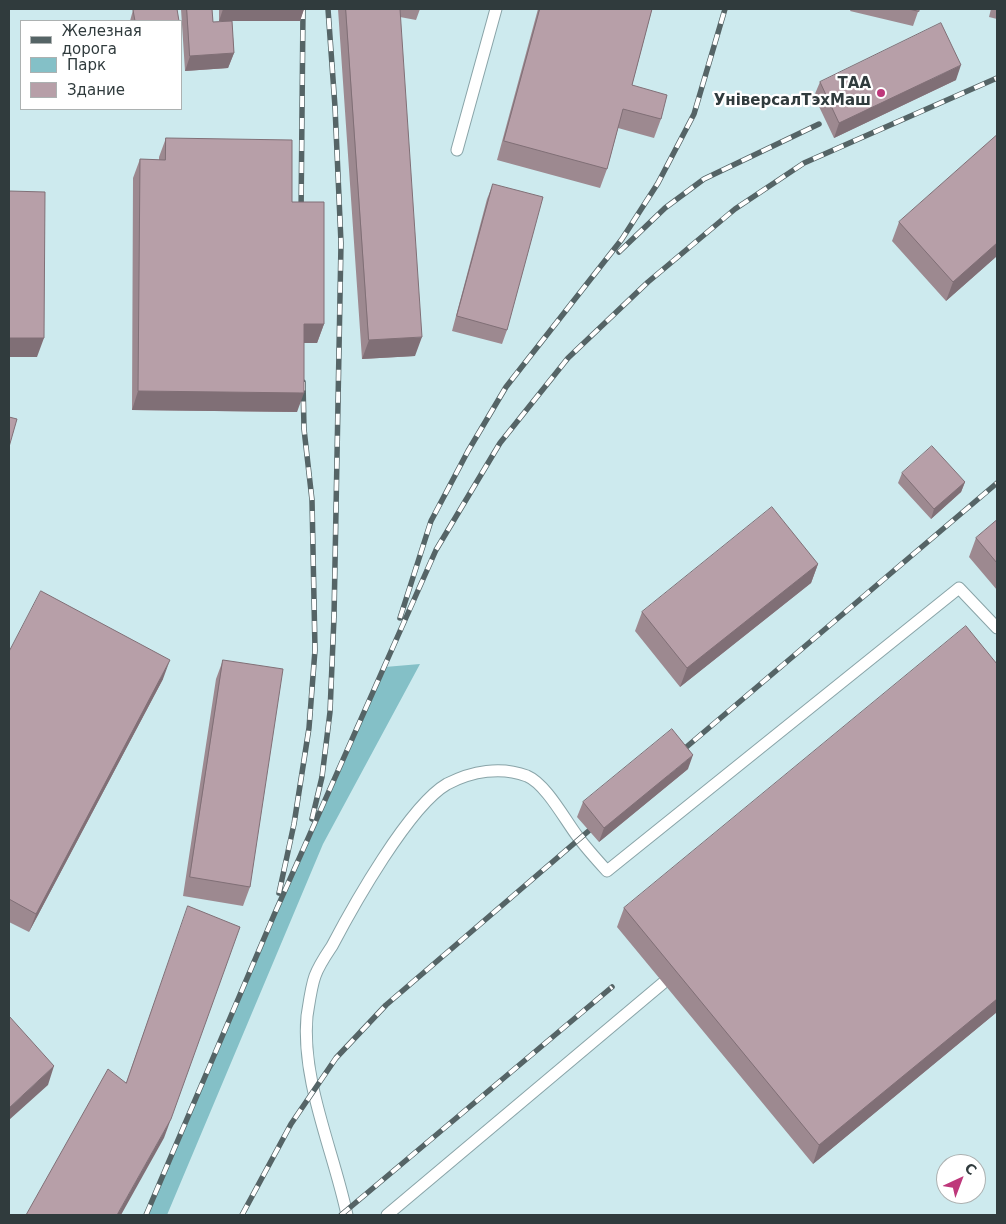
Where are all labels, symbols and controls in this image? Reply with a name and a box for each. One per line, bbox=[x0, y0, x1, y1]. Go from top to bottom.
legend bbox=[20, 20, 182, 110]
text: Железная дорога bbox=[62, 22, 142, 58]
text: Парк bbox=[67, 56, 106, 74]
place label: ТАА УніверсалТэхМаш bbox=[714, 75, 871, 110]
text: Здание bbox=[67, 81, 125, 99]
marker: ТАА УніверсалТэхМаш bbox=[875, 87, 887, 99]
north arrow bbox=[936, 1154, 986, 1204]
text: С bbox=[961, 1159, 980, 1178]

